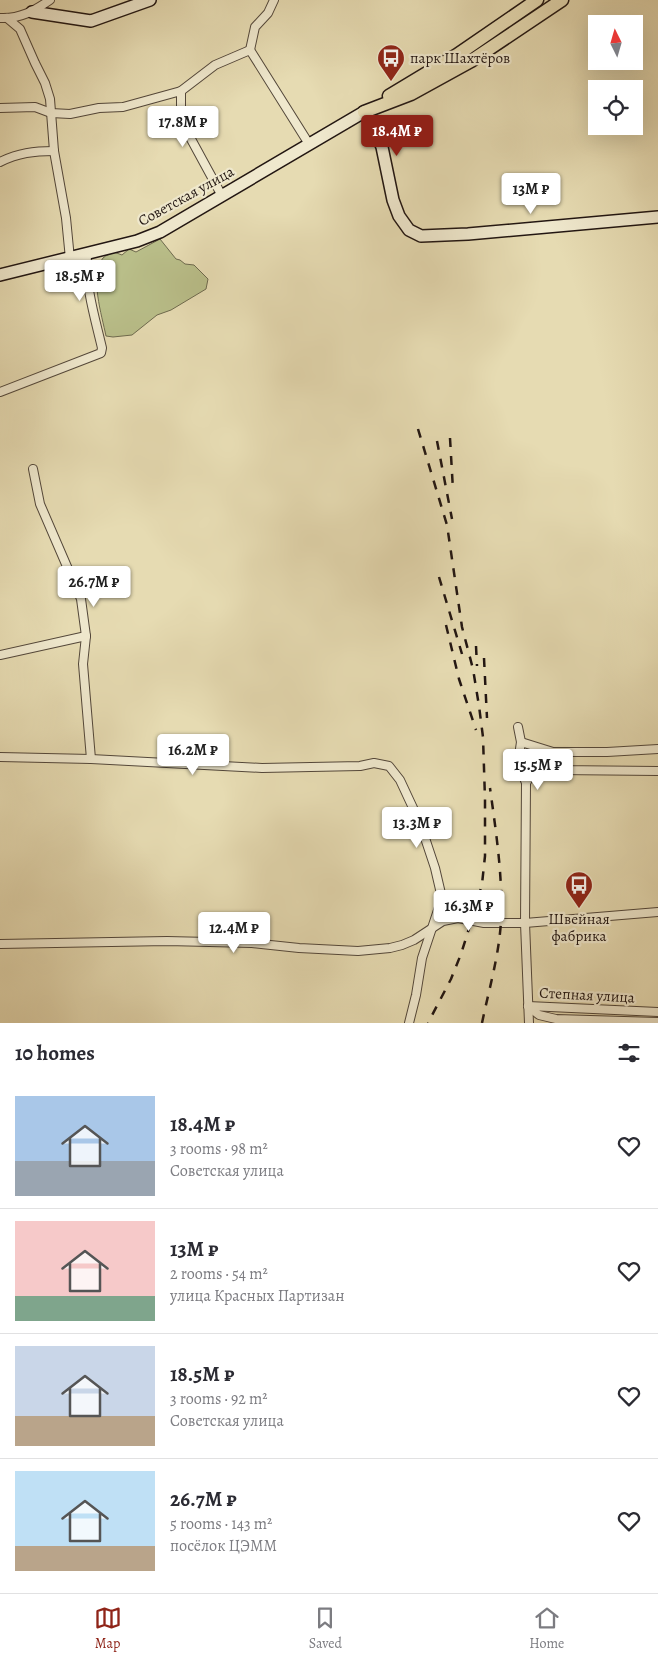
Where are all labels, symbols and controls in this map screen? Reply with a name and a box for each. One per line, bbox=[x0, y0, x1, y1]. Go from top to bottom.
north arrow bbox=[588, 15, 642, 70]
map controls bbox=[588, 15, 643, 135]
bus stop icon: парк Шахтёров bbox=[376, 43, 406, 82]
place label: парк Шахтёров bbox=[410, 48, 510, 68]
button: locate bbox=[588, 80, 643, 135]
pin: 17.8M ₽ bbox=[137, 106, 229, 148]
text: 17.8M ₽ bbox=[158, 111, 208, 133]
pin: 18.4M ₽ bbox=[351, 114, 443, 157]
text: 18.4M ₽ bbox=[372, 120, 422, 142]
street label: Советская улица bbox=[134, 161, 238, 231]
pin: 13M ₽ bbox=[496, 172, 566, 215]
text: 13M ₽ bbox=[513, 178, 549, 200]
pin: 18.5M ₽ bbox=[34, 260, 126, 302]
text: 18.5M ₽ bbox=[55, 265, 105, 287]
pin: 26.7M ₽ bbox=[48, 566, 140, 608]
text: 26.7M ₽ bbox=[69, 571, 119, 593]
pin: 16.2M ₽ bbox=[147, 734, 239, 776]
text: 16.2M ₽ bbox=[168, 739, 218, 761]
pin: 15.5M ₽ bbox=[492, 748, 584, 791]
text: 15.5M ₽ bbox=[514, 754, 562, 776]
pin: 13.3M ₽ bbox=[371, 806, 463, 849]
text: 13.3M ₽ bbox=[393, 812, 441, 834]
bus stop icon: Швейная фабрика bbox=[564, 870, 594, 909]
pin: 16.3M ₽ bbox=[423, 890, 515, 932]
text: 16.3M ₽ bbox=[445, 895, 493, 917]
place label: Швейная фабрика bbox=[548, 909, 610, 946]
pin: 12.4M ₽ bbox=[188, 912, 280, 954]
text: 12.4M ₽ bbox=[209, 917, 259, 939]
street label: Степная улица bbox=[539, 983, 635, 1007]
text: 10 homes bbox=[15, 1039, 95, 1067]
icon: filters bbox=[615, 1039, 643, 1067]
text: 18.4M ₽ bbox=[170, 1110, 235, 1138]
icon: home bbox=[55, 1116, 115, 1176]
icon: heart bbox=[615, 1132, 643, 1160]
text: 3 rooms · 98 m² bbox=[170, 1138, 268, 1160]
text: Советская улица bbox=[170, 1160, 284, 1182]
text: 13M ₽ bbox=[170, 1235, 219, 1263]
icon: home bbox=[55, 1241, 115, 1301]
icon: heart bbox=[615, 1257, 643, 1285]
text: 2 rooms · 54 m² bbox=[170, 1263, 268, 1285]
text: улица Красных Партизан bbox=[170, 1285, 345, 1307]
text: 18.5M ₽ bbox=[170, 1360, 234, 1388]
icon: home bbox=[55, 1366, 115, 1426]
icon: heart bbox=[615, 1382, 643, 1410]
text: 3 rooms · 92 m² bbox=[170, 1388, 268, 1410]
text: Советская улица bbox=[170, 1410, 284, 1432]
text: 26.7M ₽ bbox=[170, 1485, 237, 1513]
icon: home bbox=[55, 1491, 115, 1551]
icon: heart bbox=[615, 1507, 643, 1535]
text: 5 rooms · 143 m² bbox=[170, 1513, 272, 1535]
text: посёлок ЦЭММ bbox=[170, 1535, 277, 1557]
tab: Map bbox=[94, 1604, 122, 1653]
tab: Saved bbox=[309, 1604, 342, 1653]
tab: Home bbox=[529, 1604, 564, 1653]

